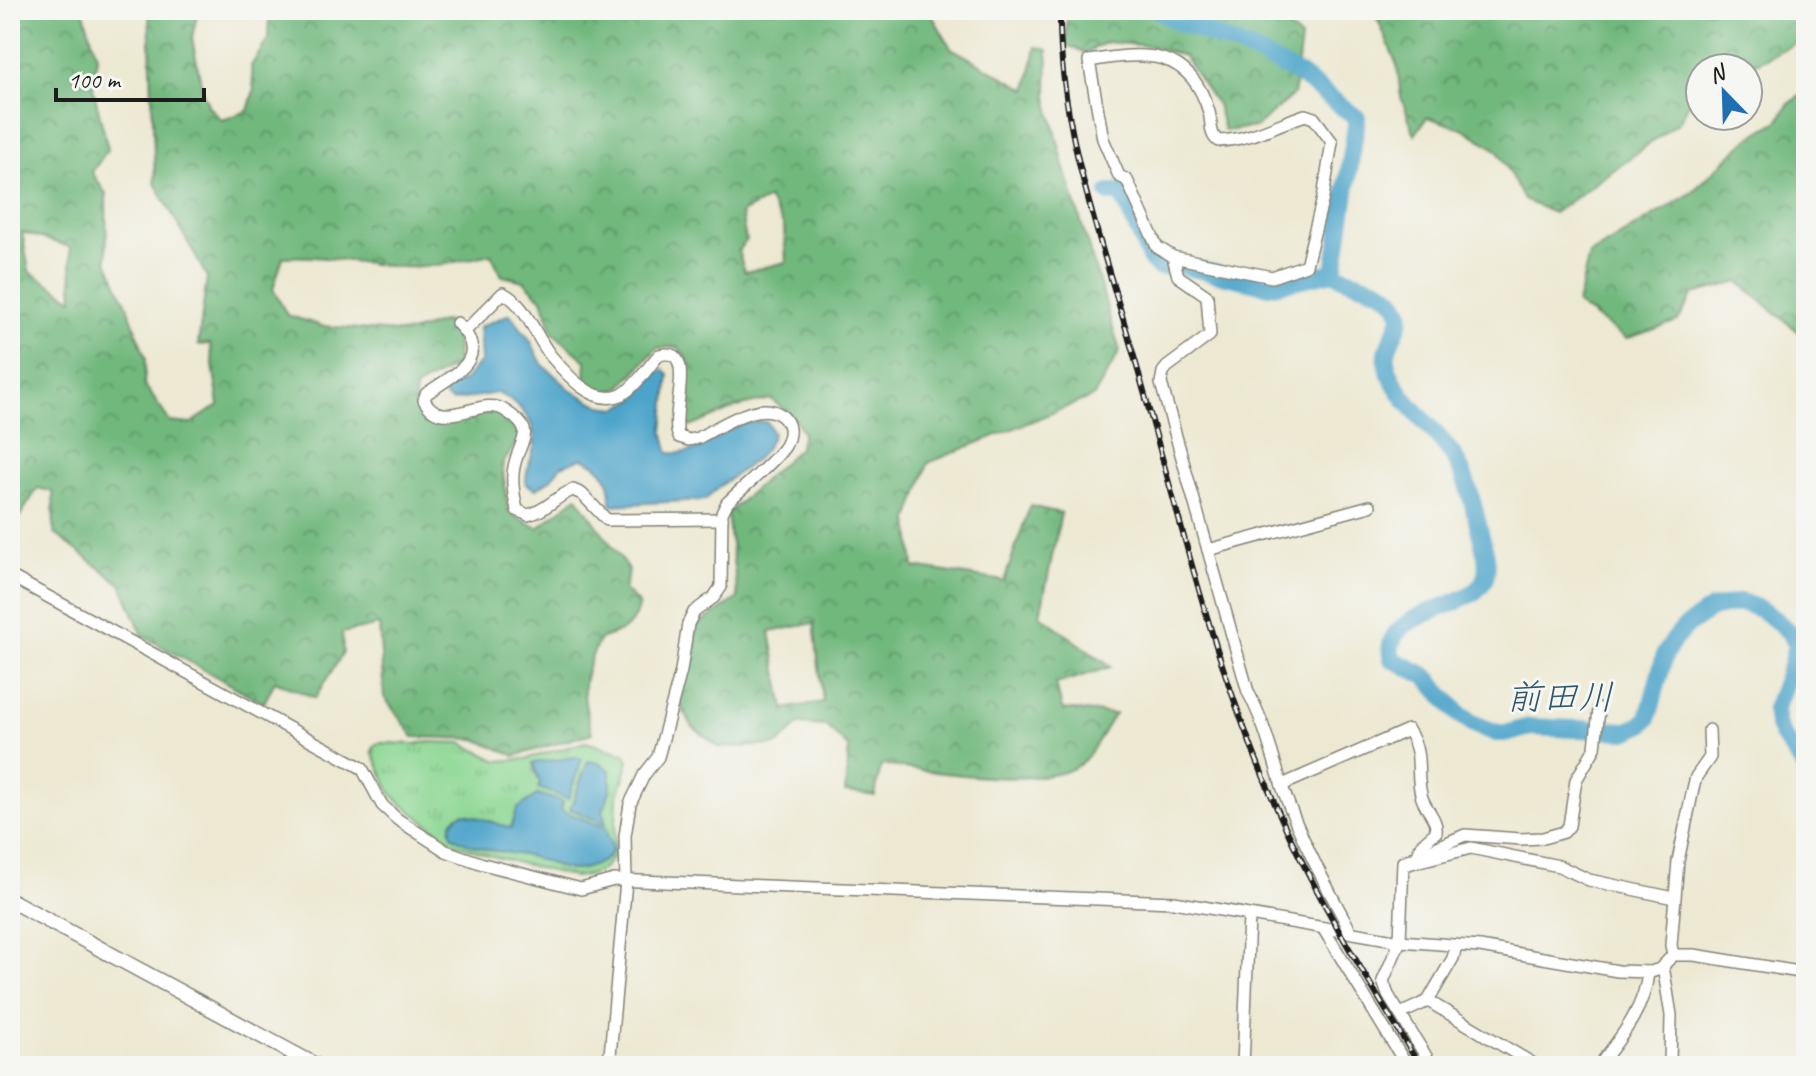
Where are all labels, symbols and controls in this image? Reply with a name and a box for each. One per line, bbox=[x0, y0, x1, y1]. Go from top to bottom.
scale bar bbox=[56, 52, 204, 102]
north arrow bbox=[1684, 52, 1764, 132]
text: N bbox=[1705, 58, 1731, 90]
text: 100 m bbox=[68, 65, 122, 95]
water label: 前田川 bbox=[1506, 674, 1614, 720]

